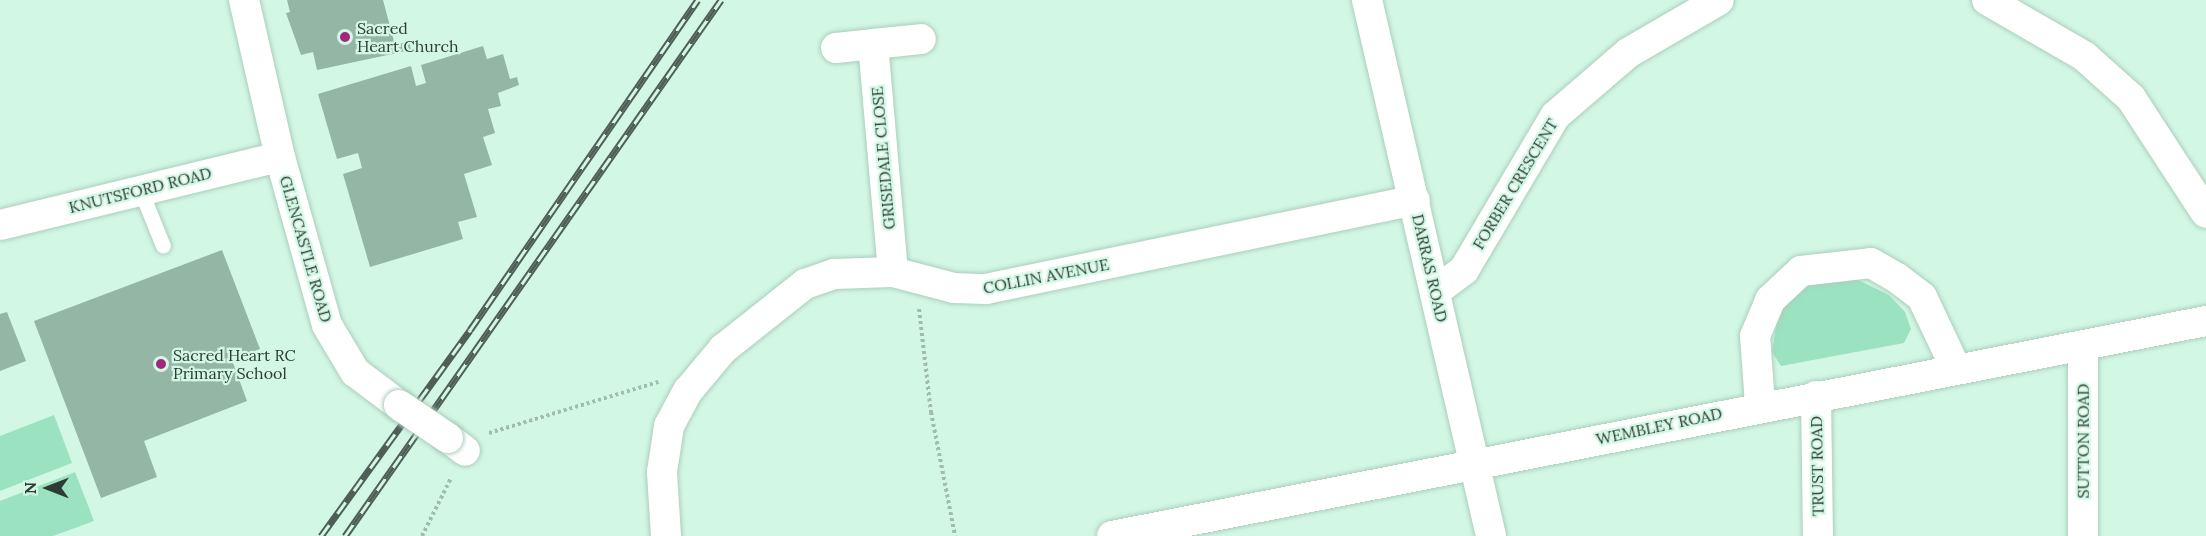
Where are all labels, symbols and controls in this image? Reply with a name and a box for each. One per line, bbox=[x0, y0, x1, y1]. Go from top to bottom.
place label: Sacred Heart Church bbox=[357, 18, 459, 56]
marker: Sacred Heart Church bbox=[338, 30, 352, 44]
street label: GRISEDALE CLOSE bbox=[867, 86, 899, 230]
street label: FORBER CRESCENT bbox=[1468, 115, 1562, 253]
street label: KNUTSFORD ROAD bbox=[67, 163, 213, 217]
street label: GLENCASTLE ROAD bbox=[276, 173, 336, 325]
street label: DARRAS ROAD bbox=[1408, 212, 1452, 324]
street label: COLLIN AVENUE bbox=[981, 254, 1111, 298]
place label: Sacred Heart RC Primary School bbox=[173, 345, 296, 383]
marker: Sacred Heart RC Primary School bbox=[154, 357, 168, 371]
street label: SUTTON ROAD bbox=[2073, 383, 2093, 499]
street label: WEMBLEY ROAD bbox=[1594, 403, 1724, 449]
street label: TRUST ROAD bbox=[1807, 416, 1827, 516]
north arrow bbox=[18, 458, 78, 518]
text: N bbox=[20, 482, 40, 494]

